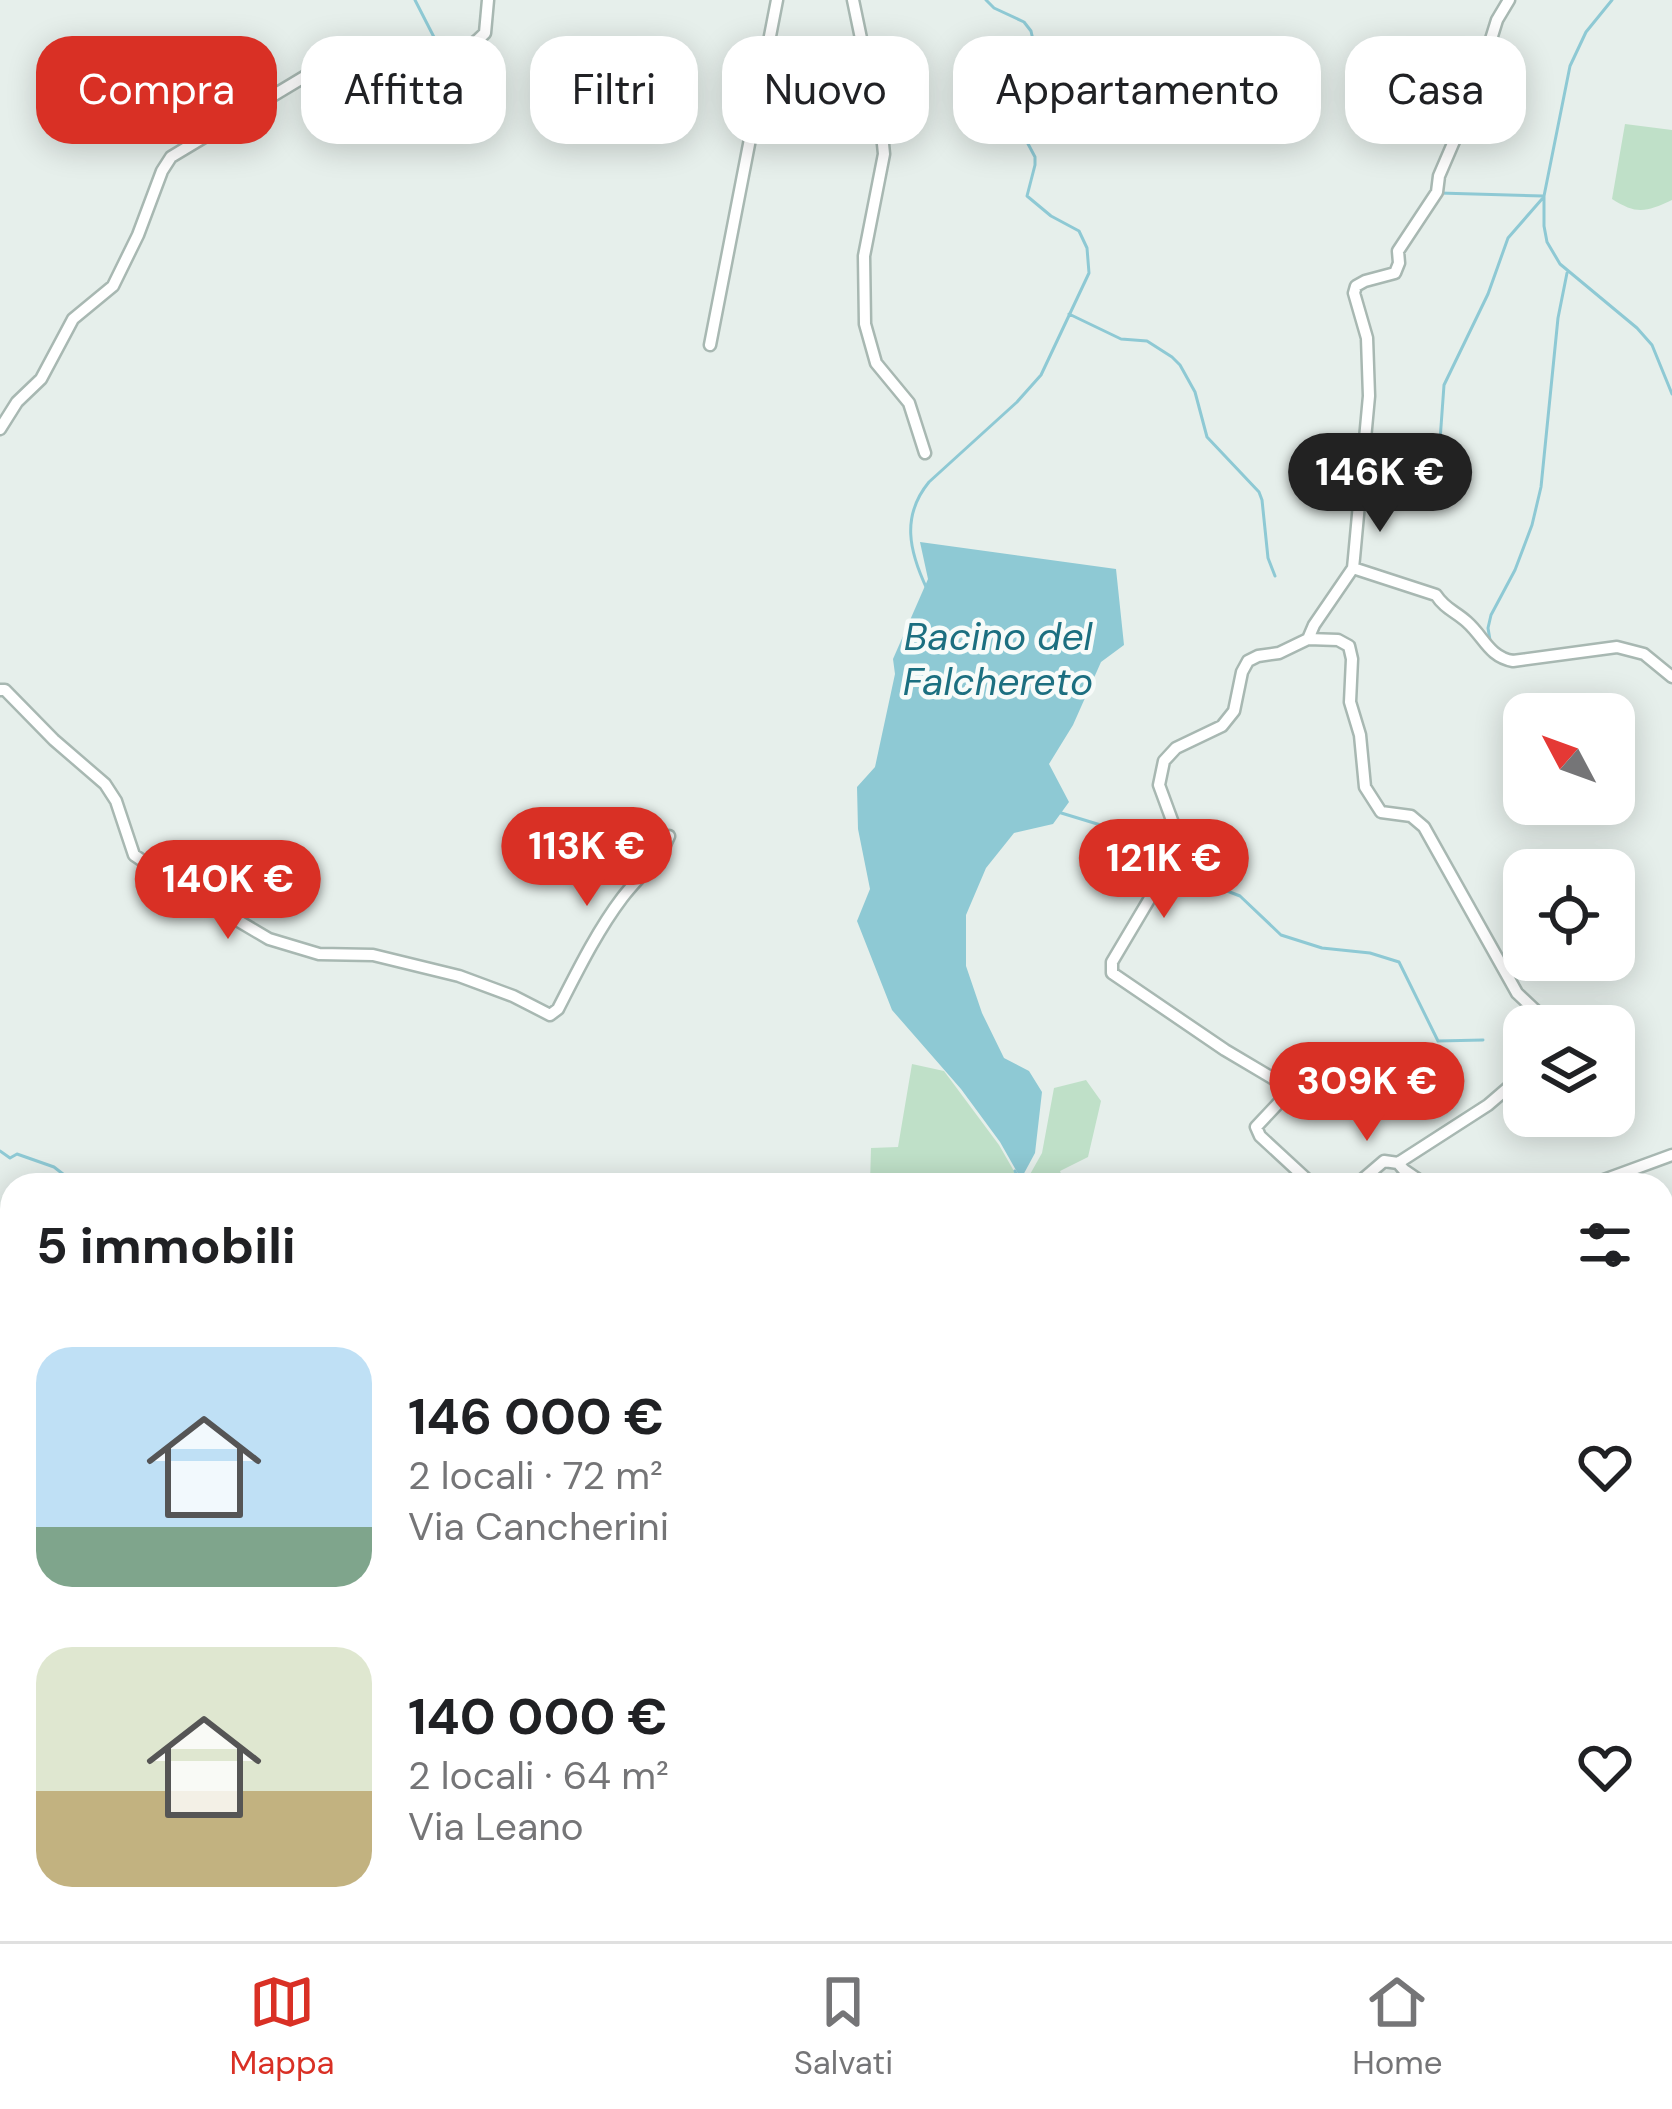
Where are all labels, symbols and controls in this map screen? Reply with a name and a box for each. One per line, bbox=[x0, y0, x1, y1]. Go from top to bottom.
chip: Compra bbox=[36, 36, 277, 144]
chip: Affitta bbox=[301, 36, 506, 144]
chip: Filtri bbox=[530, 36, 698, 144]
chip: Nuovo bbox=[722, 36, 929, 144]
chip: Appartamento bbox=[953, 36, 1321, 144]
chip: Casa bbox=[1345, 36, 1526, 144]
pin: 146K € bbox=[1282, 433, 1478, 535]
text: 146K € bbox=[1315, 446, 1445, 497]
water label: Bacino del Falchereto bbox=[903, 611, 1094, 707]
north arrow bbox=[1503, 693, 1635, 825]
map controls bbox=[1503, 693, 1635, 1137]
pin: 113K € bbox=[489, 807, 685, 909]
pin: 121K € bbox=[1066, 819, 1262, 921]
text: 113K € bbox=[528, 820, 646, 871]
text: 121K € bbox=[1106, 832, 1222, 883]
pin: 140K € bbox=[130, 840, 326, 942]
button: locate bbox=[1503, 849, 1635, 981]
text: 140K € bbox=[162, 853, 294, 904]
button: layers bbox=[1503, 1005, 1635, 1137]
pin: 309K € bbox=[1269, 1042, 1465, 1144]
text: 309K € bbox=[1296, 1055, 1438, 1106]
text: 5 immobili bbox=[36, 1212, 296, 1279]
icon: filters bbox=[1572, 1212, 1638, 1278]
text: 146 000 € bbox=[408, 1383, 664, 1450]
icon: home bbox=[132, 1395, 276, 1539]
icon: heart bbox=[1572, 1434, 1638, 1500]
text: 2 locali · 72 m² bbox=[408, 1450, 663, 1501]
text: Via Cancherini bbox=[408, 1501, 669, 1552]
text: 140 000 € bbox=[408, 1683, 668, 1750]
icon: home bbox=[132, 1695, 276, 1839]
icon: heart bbox=[1572, 1734, 1638, 1800]
text: 2 locali · 64 m² bbox=[408, 1750, 669, 1801]
text: Via Leano bbox=[408, 1801, 584, 1852]
tab: Mappa bbox=[230, 1969, 335, 2084]
tab: Salvati bbox=[794, 1969, 893, 2084]
tab: Home bbox=[1352, 1969, 1442, 2084]

